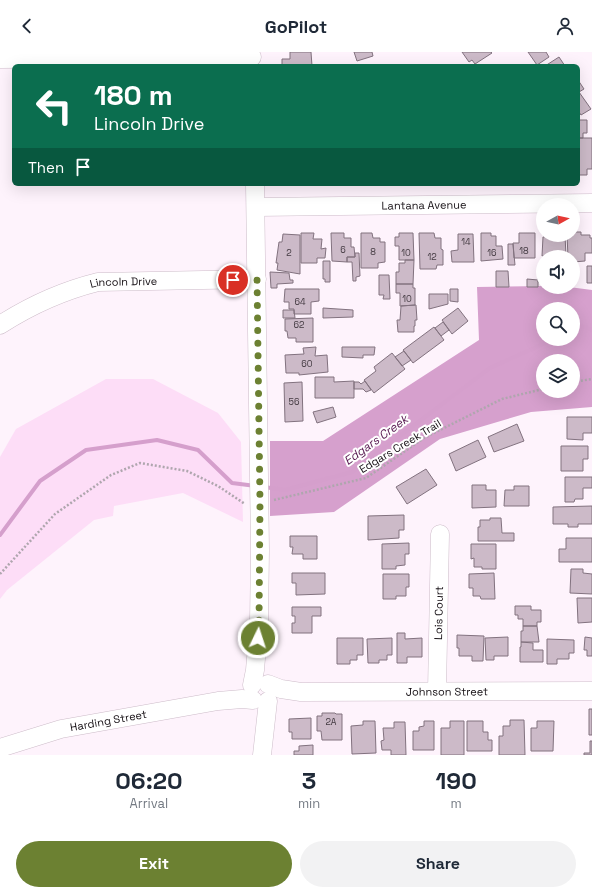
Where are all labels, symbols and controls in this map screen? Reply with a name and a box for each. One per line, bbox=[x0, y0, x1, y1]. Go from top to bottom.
icon: back bbox=[16, 15, 38, 37]
text: GoPilot bbox=[265, 15, 327, 38]
icon: person bbox=[554, 15, 576, 37]
text: 180 m bbox=[94, 77, 173, 113]
icon: left bbox=[28, 80, 80, 132]
text: Lincoln Drive bbox=[94, 112, 204, 135]
icon: arrive bbox=[72, 156, 94, 178]
text: Then bbox=[28, 158, 64, 177]
street label: Lantana Avenue bbox=[381, 197, 467, 213]
north arrow bbox=[536, 198, 580, 242]
map controls bbox=[536, 198, 580, 398]
house number: 14 bbox=[461, 236, 471, 248]
house number: 6 bbox=[340, 244, 346, 256]
house number: 18 bbox=[519, 245, 529, 257]
house number: 8 bbox=[370, 246, 376, 258]
house number: 2 bbox=[286, 247, 292, 259]
house number: 10 bbox=[401, 247, 411, 259]
house number: 16 bbox=[487, 247, 497, 259]
button: sound bbox=[536, 250, 580, 294]
house number: 12 bbox=[427, 251, 437, 263]
pin bbox=[216, 263, 250, 297]
icon: arrive bbox=[222, 269, 244, 291]
street label: Lincoln Drive bbox=[88, 274, 157, 291]
house number: 10 bbox=[402, 293, 412, 305]
house number: 64 bbox=[294, 296, 306, 308]
button: search bbox=[536, 302, 580, 346]
house number: 62 bbox=[294, 319, 304, 331]
button: layers bbox=[536, 354, 580, 398]
house number: 60 bbox=[301, 358, 313, 370]
house number: 56 bbox=[289, 396, 300, 408]
water label: Edgars Creek bbox=[341, 410, 413, 469]
street label: Edgars Creek Trail bbox=[356, 416, 444, 476]
street label: Lois Court bbox=[431, 586, 446, 640]
position arrow bbox=[237, 617, 279, 659]
street label: Johnson Street bbox=[406, 684, 488, 699]
street label: Harding Street bbox=[69, 707, 148, 734]
house number: 2A bbox=[325, 716, 337, 728]
text: 06:20 bbox=[115, 765, 183, 796]
text: 3 bbox=[302, 765, 316, 796]
text: 190 bbox=[436, 765, 477, 796]
text: Arrival bbox=[130, 795, 168, 812]
text: min bbox=[298, 795, 320, 812]
text: m bbox=[451, 795, 462, 812]
button: Exit bbox=[16, 841, 292, 887]
button: Share bbox=[300, 841, 576, 887]

